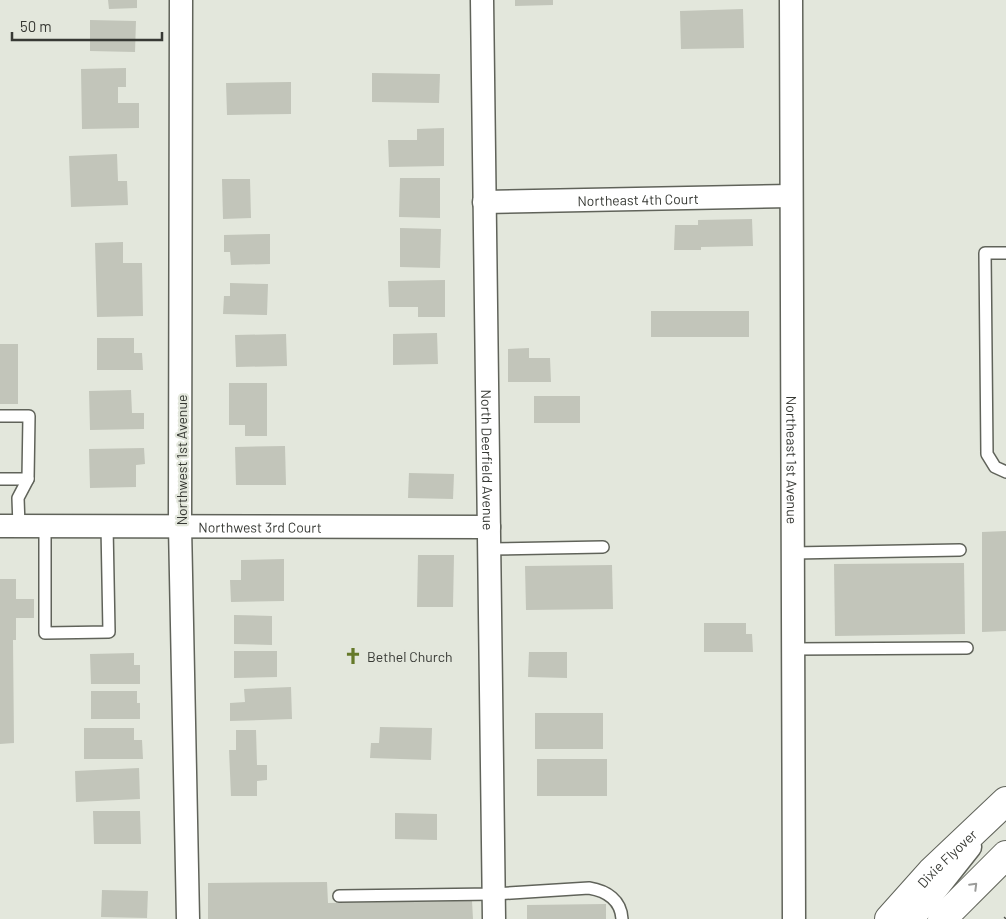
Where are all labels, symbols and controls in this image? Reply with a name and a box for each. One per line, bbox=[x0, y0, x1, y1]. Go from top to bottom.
scale bar bbox=[12, 10, 162, 42]
text: 50 m bbox=[20, 17, 52, 35]
street label: Northeast 4th Court bbox=[577, 189, 699, 209]
street label: North Deerfield Avenue bbox=[479, 389, 497, 530]
street label: Northwest 1st Avenue bbox=[173, 395, 190, 525]
street label: Northeast 1st Avenue bbox=[784, 396, 801, 524]
street label: Northwest 3rd Court bbox=[198, 518, 322, 535]
church icon: Bethel Church bbox=[343, 646, 363, 666]
place label: Bethel Church bbox=[367, 648, 453, 665]
street label: Dixie Flyover bbox=[913, 825, 980, 891]
one-way arrow bbox=[968, 883, 977, 892]

